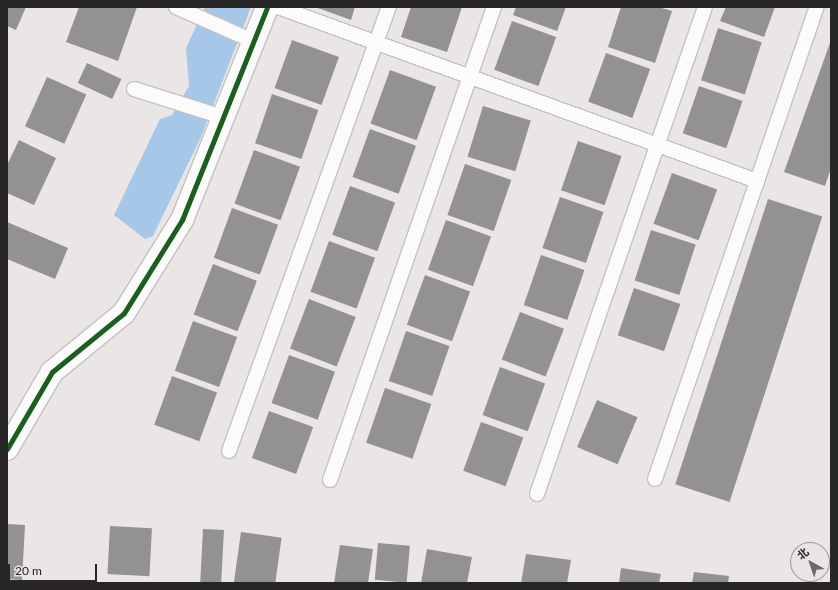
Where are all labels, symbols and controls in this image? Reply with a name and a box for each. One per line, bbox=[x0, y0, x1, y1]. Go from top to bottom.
north arrow bbox=[790, 542, 830, 582]
text: 北 bbox=[794, 545, 811, 562]
scale bar bbox=[10, 556, 99, 582]
text: 20 m bbox=[15, 563, 42, 578]

